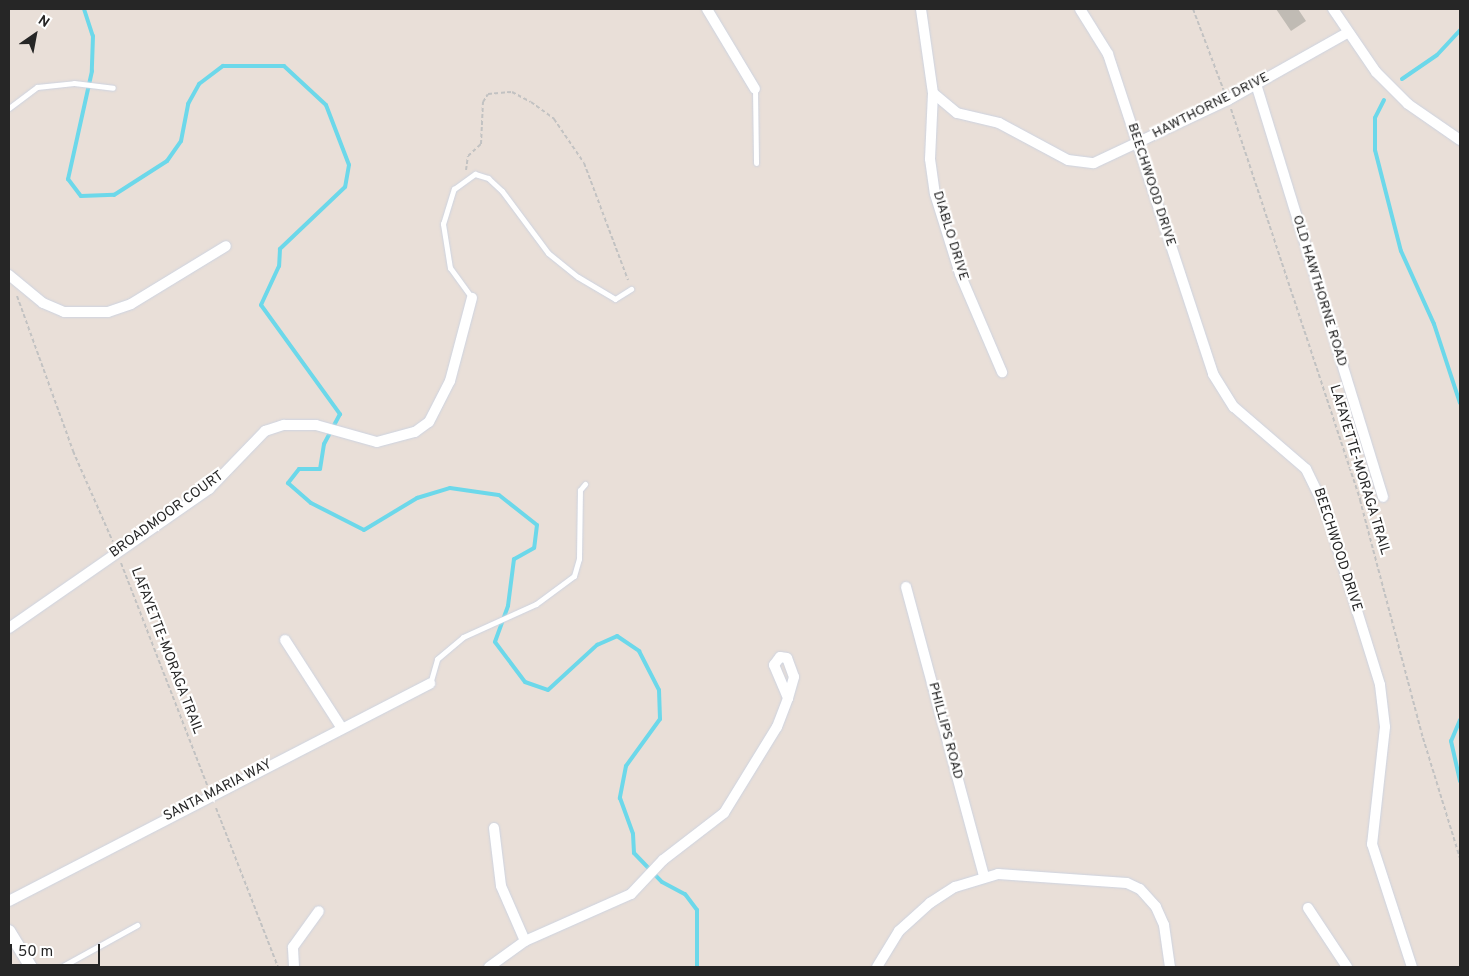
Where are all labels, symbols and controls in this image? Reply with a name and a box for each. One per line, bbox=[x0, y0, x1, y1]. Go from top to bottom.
north arrow bbox=[10, 10, 60, 60]
text: N bbox=[35, 12, 52, 32]
street label: HAWTHORNE DRIVE bbox=[1150, 69, 1272, 143]
street label: BEECHWOOD DRIVE bbox=[1123, 121, 1179, 249]
street label: DIABLO DRIVE bbox=[928, 189, 972, 283]
street label: OLD HAWTHORNE ROAD bbox=[1288, 213, 1350, 369]
street label: LAFAYETTE-MORAGA TRAIL bbox=[1325, 382, 1393, 558]
street label: BROADMOOR COURT bbox=[107, 468, 227, 562]
street label: BEECHWOOD DRIVE bbox=[1309, 486, 1365, 614]
street label: LAFAYETTE-MORAGA TRAIL bbox=[126, 565, 206, 737]
street label: PHILLIPS ROAD bbox=[924, 681, 966, 781]
street label: SANTA MARIA WAY bbox=[160, 756, 276, 826]
scale bar bbox=[12, 934, 102, 966]
text: 50 m bbox=[18, 943, 53, 962]

